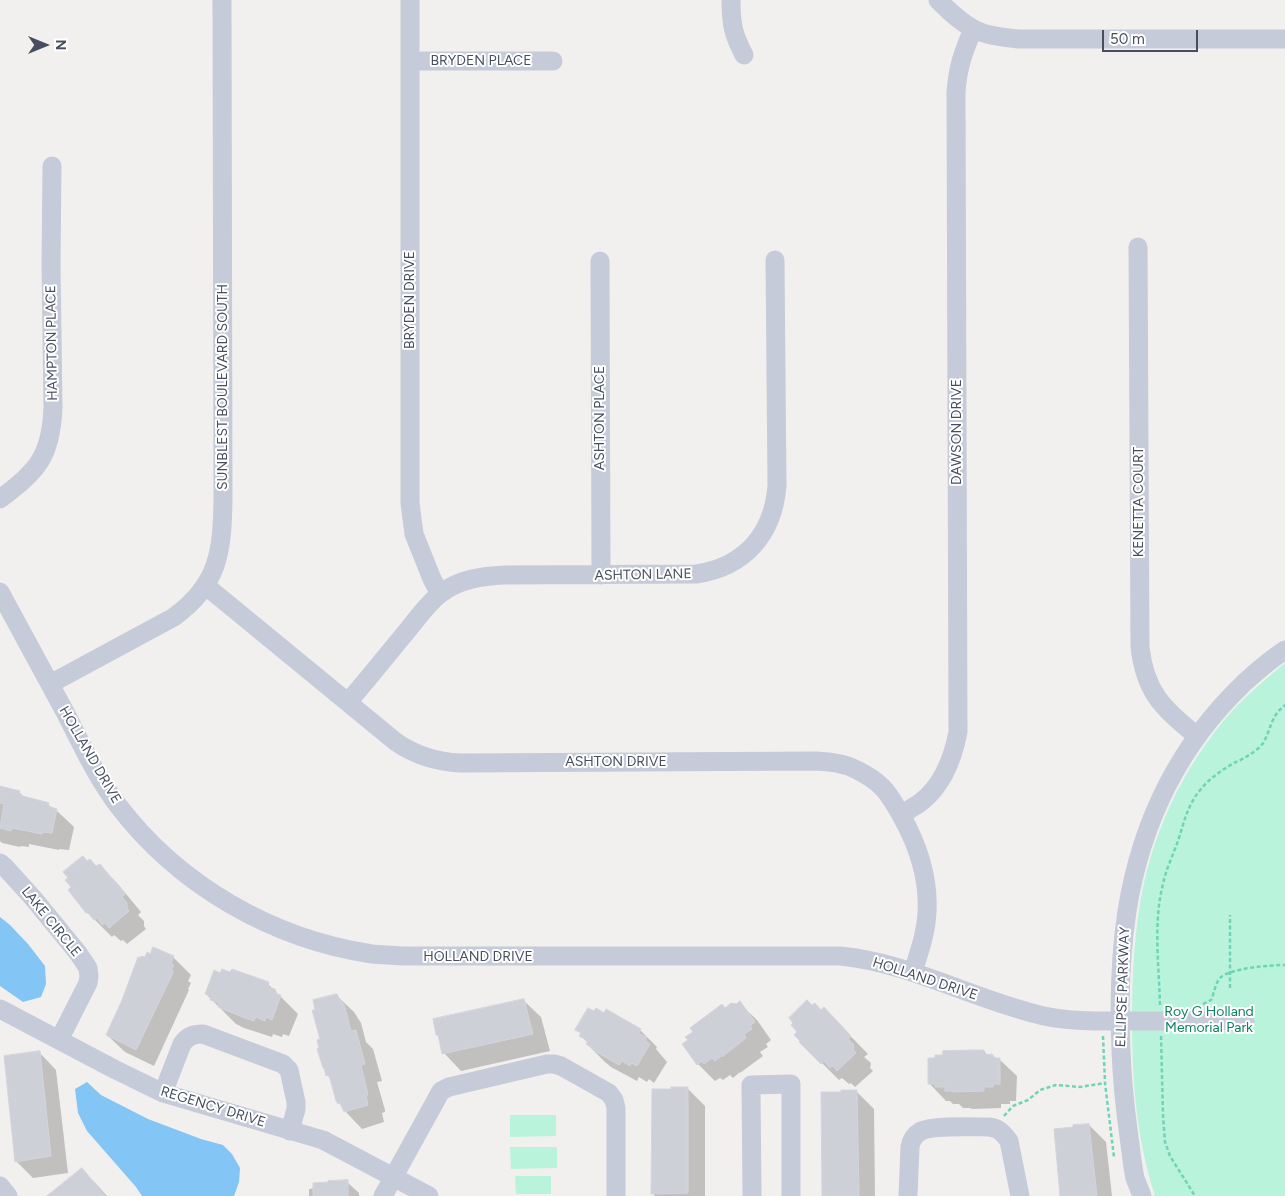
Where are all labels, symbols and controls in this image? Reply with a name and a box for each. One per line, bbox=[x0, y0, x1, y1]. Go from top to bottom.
north arrow bbox=[20, 20, 70, 70]
scale bar bbox=[1105, 20, 1201, 52]
text: 50 m bbox=[1110, 30, 1145, 48]
text: N bbox=[52, 40, 69, 50]
street label: BRYDEN PLACE bbox=[431, 53, 531, 69]
street label: BRYDEN DRIVE bbox=[402, 251, 418, 349]
street label: SUNBLEST BOULEVARD SOUTH bbox=[215, 284, 231, 490]
street label: HAMPTON PLACE bbox=[43, 285, 61, 401]
street label: ASHTON PLACE bbox=[592, 366, 608, 470]
street label: DAWSON DRIVE bbox=[949, 379, 965, 485]
street label: KENETTA COURT bbox=[1131, 447, 1147, 557]
street label: ASHTON LANE bbox=[594, 566, 692, 584]
street label: HOLLAND DRIVE bbox=[55, 703, 125, 807]
street label: ASHTON DRIVE bbox=[565, 754, 667, 770]
street label: LAKE CIRCLE bbox=[18, 884, 84, 960]
street label: ELLIPSE PARKWAY bbox=[1112, 926, 1134, 1048]
street label: HOLLAND DRIVE bbox=[423, 949, 533, 965]
street label: HOLLAND DRIVE bbox=[870, 954, 980, 1004]
park label: Roy G Holland Memorial Park bbox=[1164, 1004, 1254, 1036]
street label: REGENCY DRIVE bbox=[158, 1083, 268, 1131]

